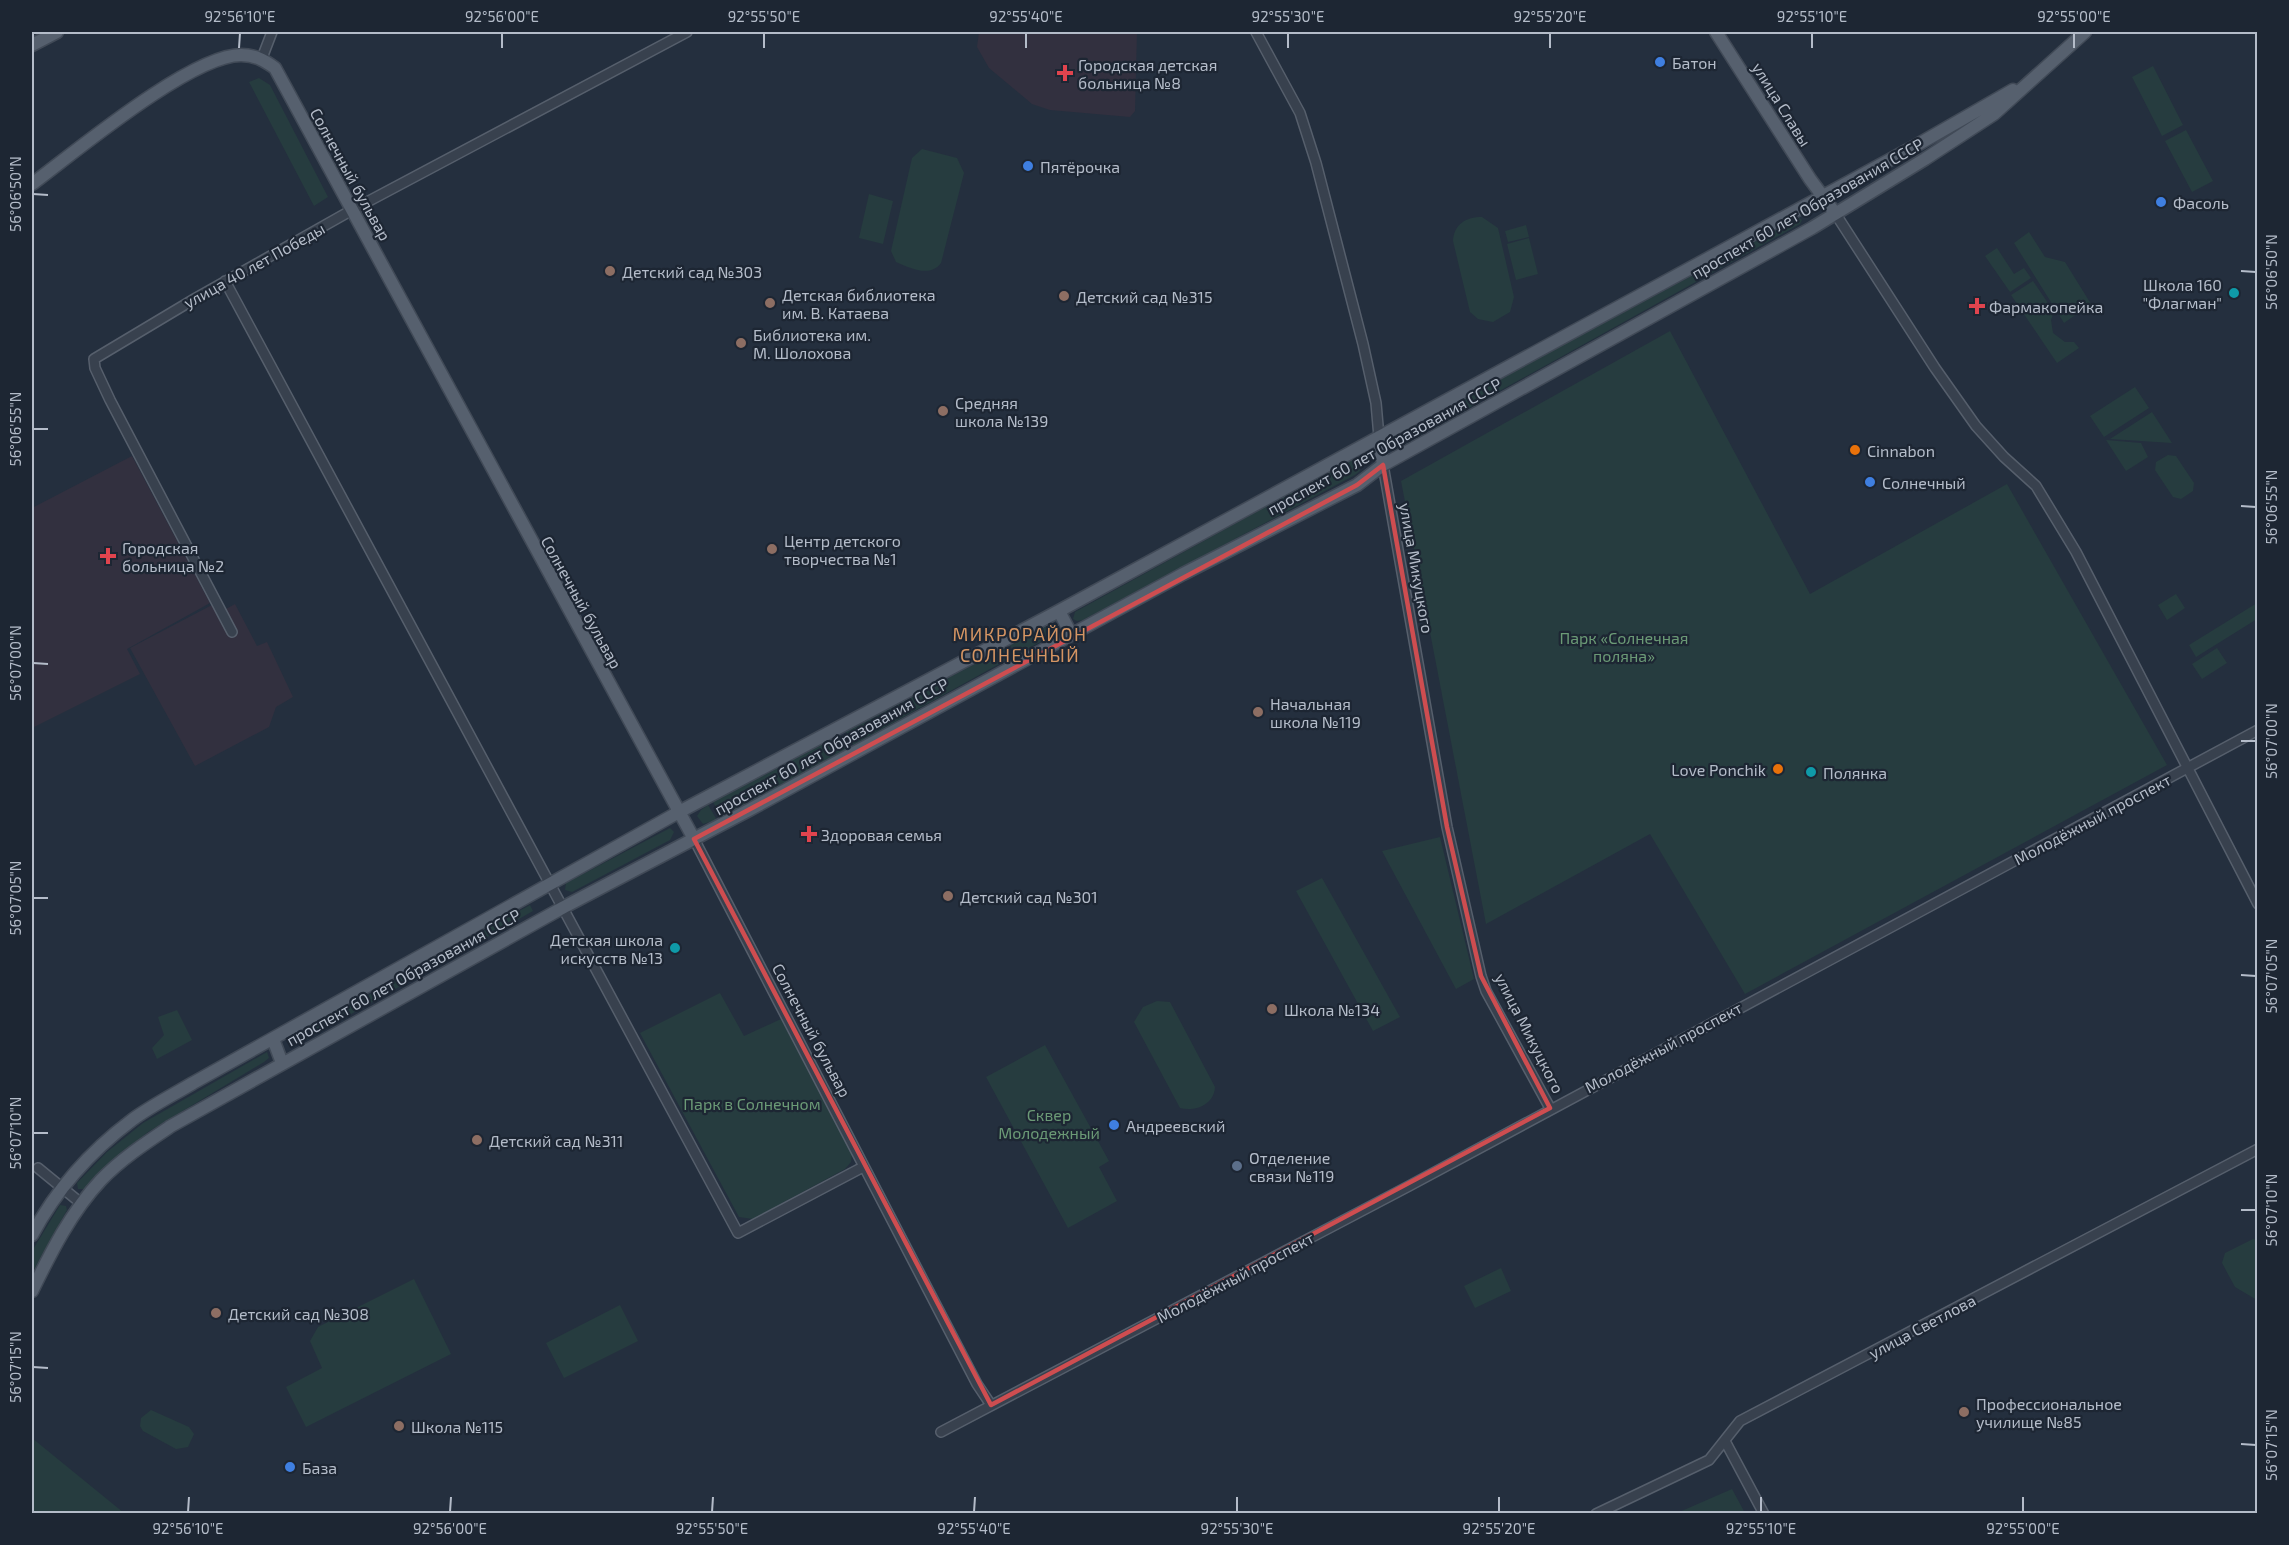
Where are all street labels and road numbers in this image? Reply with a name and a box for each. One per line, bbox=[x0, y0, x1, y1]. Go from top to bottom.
street label: улица Славы bbox=[1748, 58, 1815, 150]
street label: Солнечный бульвар bbox=[306, 104, 395, 244]
street label: проспект 60 лет Образования СССР bbox=[1688, 134, 1926, 282]
street label: улица 40 лет Победы bbox=[180, 218, 328, 313]
street label: проспект 60 лет Образования СССР bbox=[1264, 374, 1504, 518]
street label: улица Микуцкого bbox=[1395, 501, 1438, 635]
street label: Солнечный бульвар bbox=[537, 532, 626, 672]
street label: проспект 60 лет Образования СССР bbox=[711, 674, 951, 818]
street label: Молодёжный проспект bbox=[2010, 769, 2174, 868]
street label: проспект 60 лет Образования СССР bbox=[283, 905, 523, 1049]
street label: Солнечный бульвар bbox=[768, 960, 855, 1101]
street label: улица Микуцкого bbox=[1491, 970, 1568, 1097]
street label: Молодёжный проспект bbox=[1581, 997, 1745, 1096]
street label: Молодёжный проспект bbox=[1153, 1227, 1317, 1326]
street label: улица Светлова bbox=[1865, 1290, 1979, 1363]

